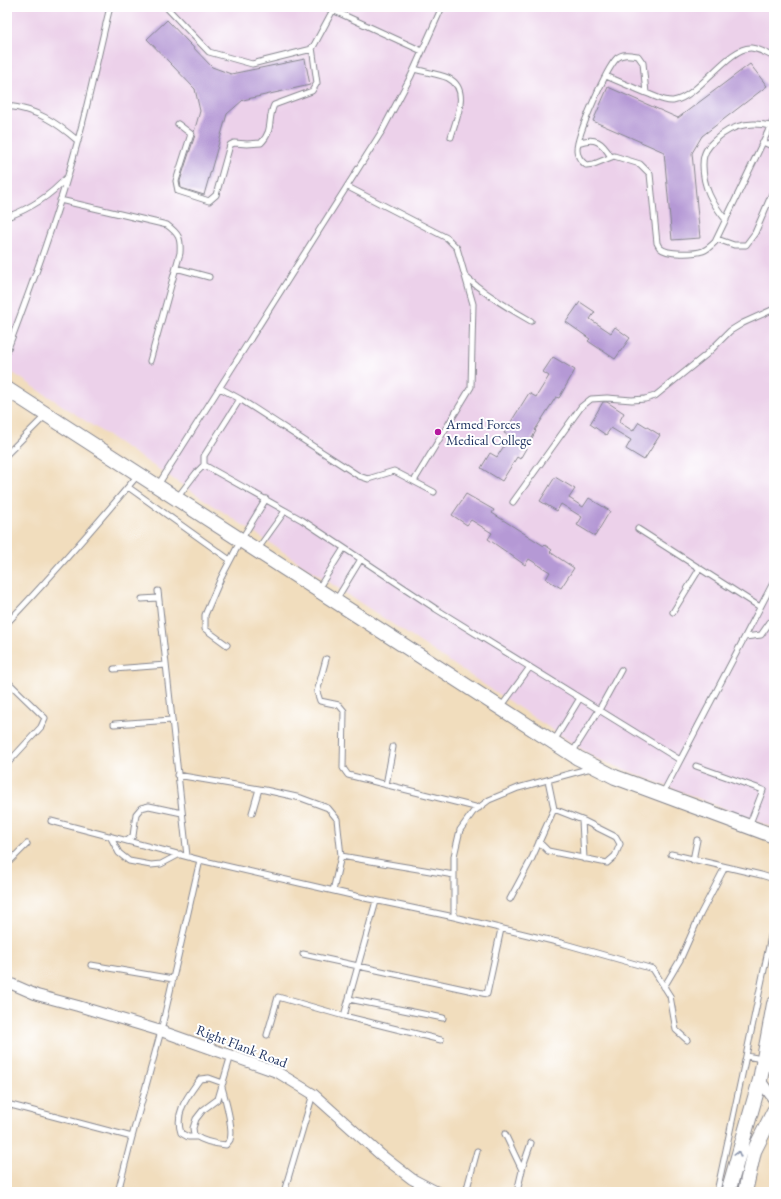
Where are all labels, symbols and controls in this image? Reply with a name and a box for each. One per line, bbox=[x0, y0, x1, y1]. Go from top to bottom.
place label: Armed Forces Medical College bbox=[445, 415, 532, 449]
marker: Armed Forces Medical College bbox=[433, 427, 443, 437]
street label: Right Flank Road bbox=[194, 1020, 291, 1072]
one-way arrow bbox=[733, 1151, 742, 1158]

